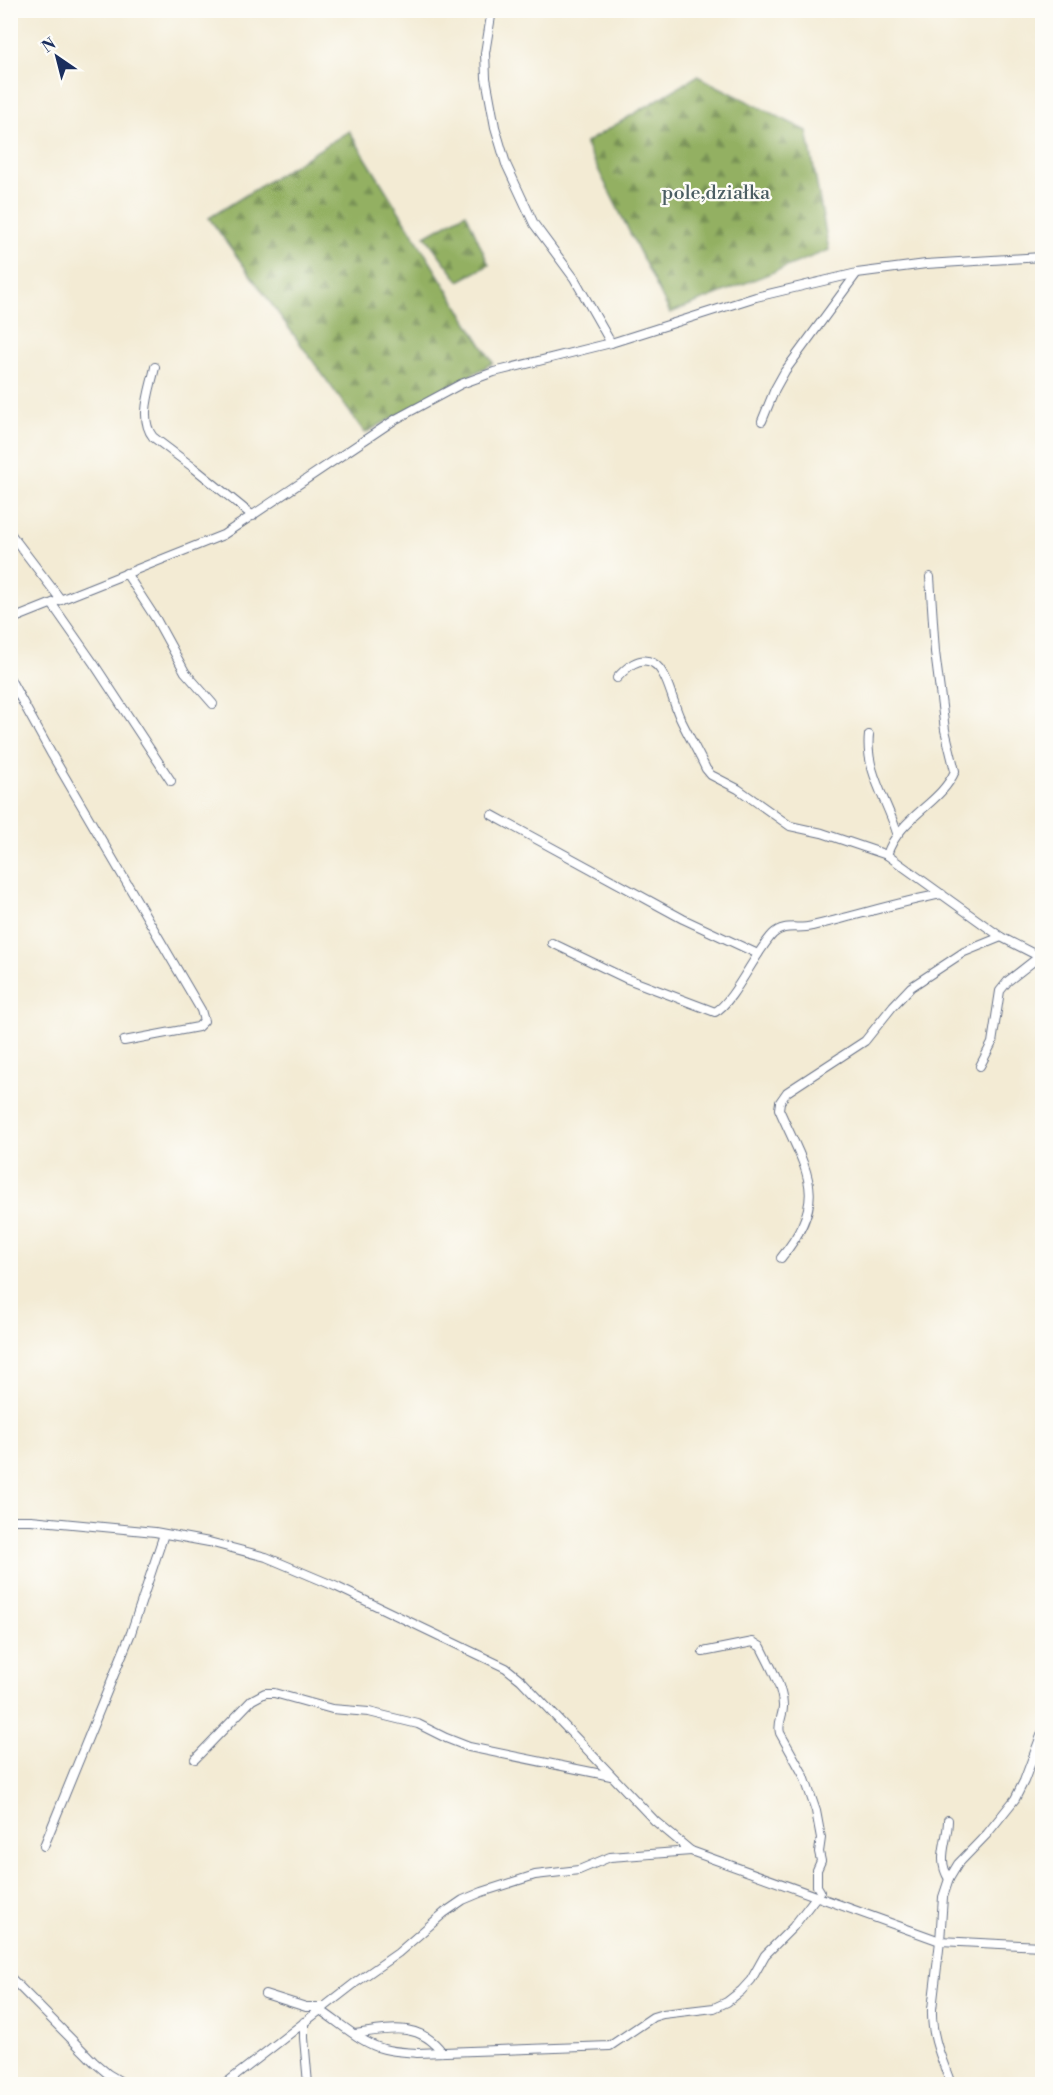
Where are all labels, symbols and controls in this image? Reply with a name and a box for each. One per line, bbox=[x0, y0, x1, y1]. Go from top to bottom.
north arrow bbox=[27, 27, 87, 87]
text: N bbox=[38, 34, 60, 57]
park label: pole,działka bbox=[662, 181, 771, 206]

